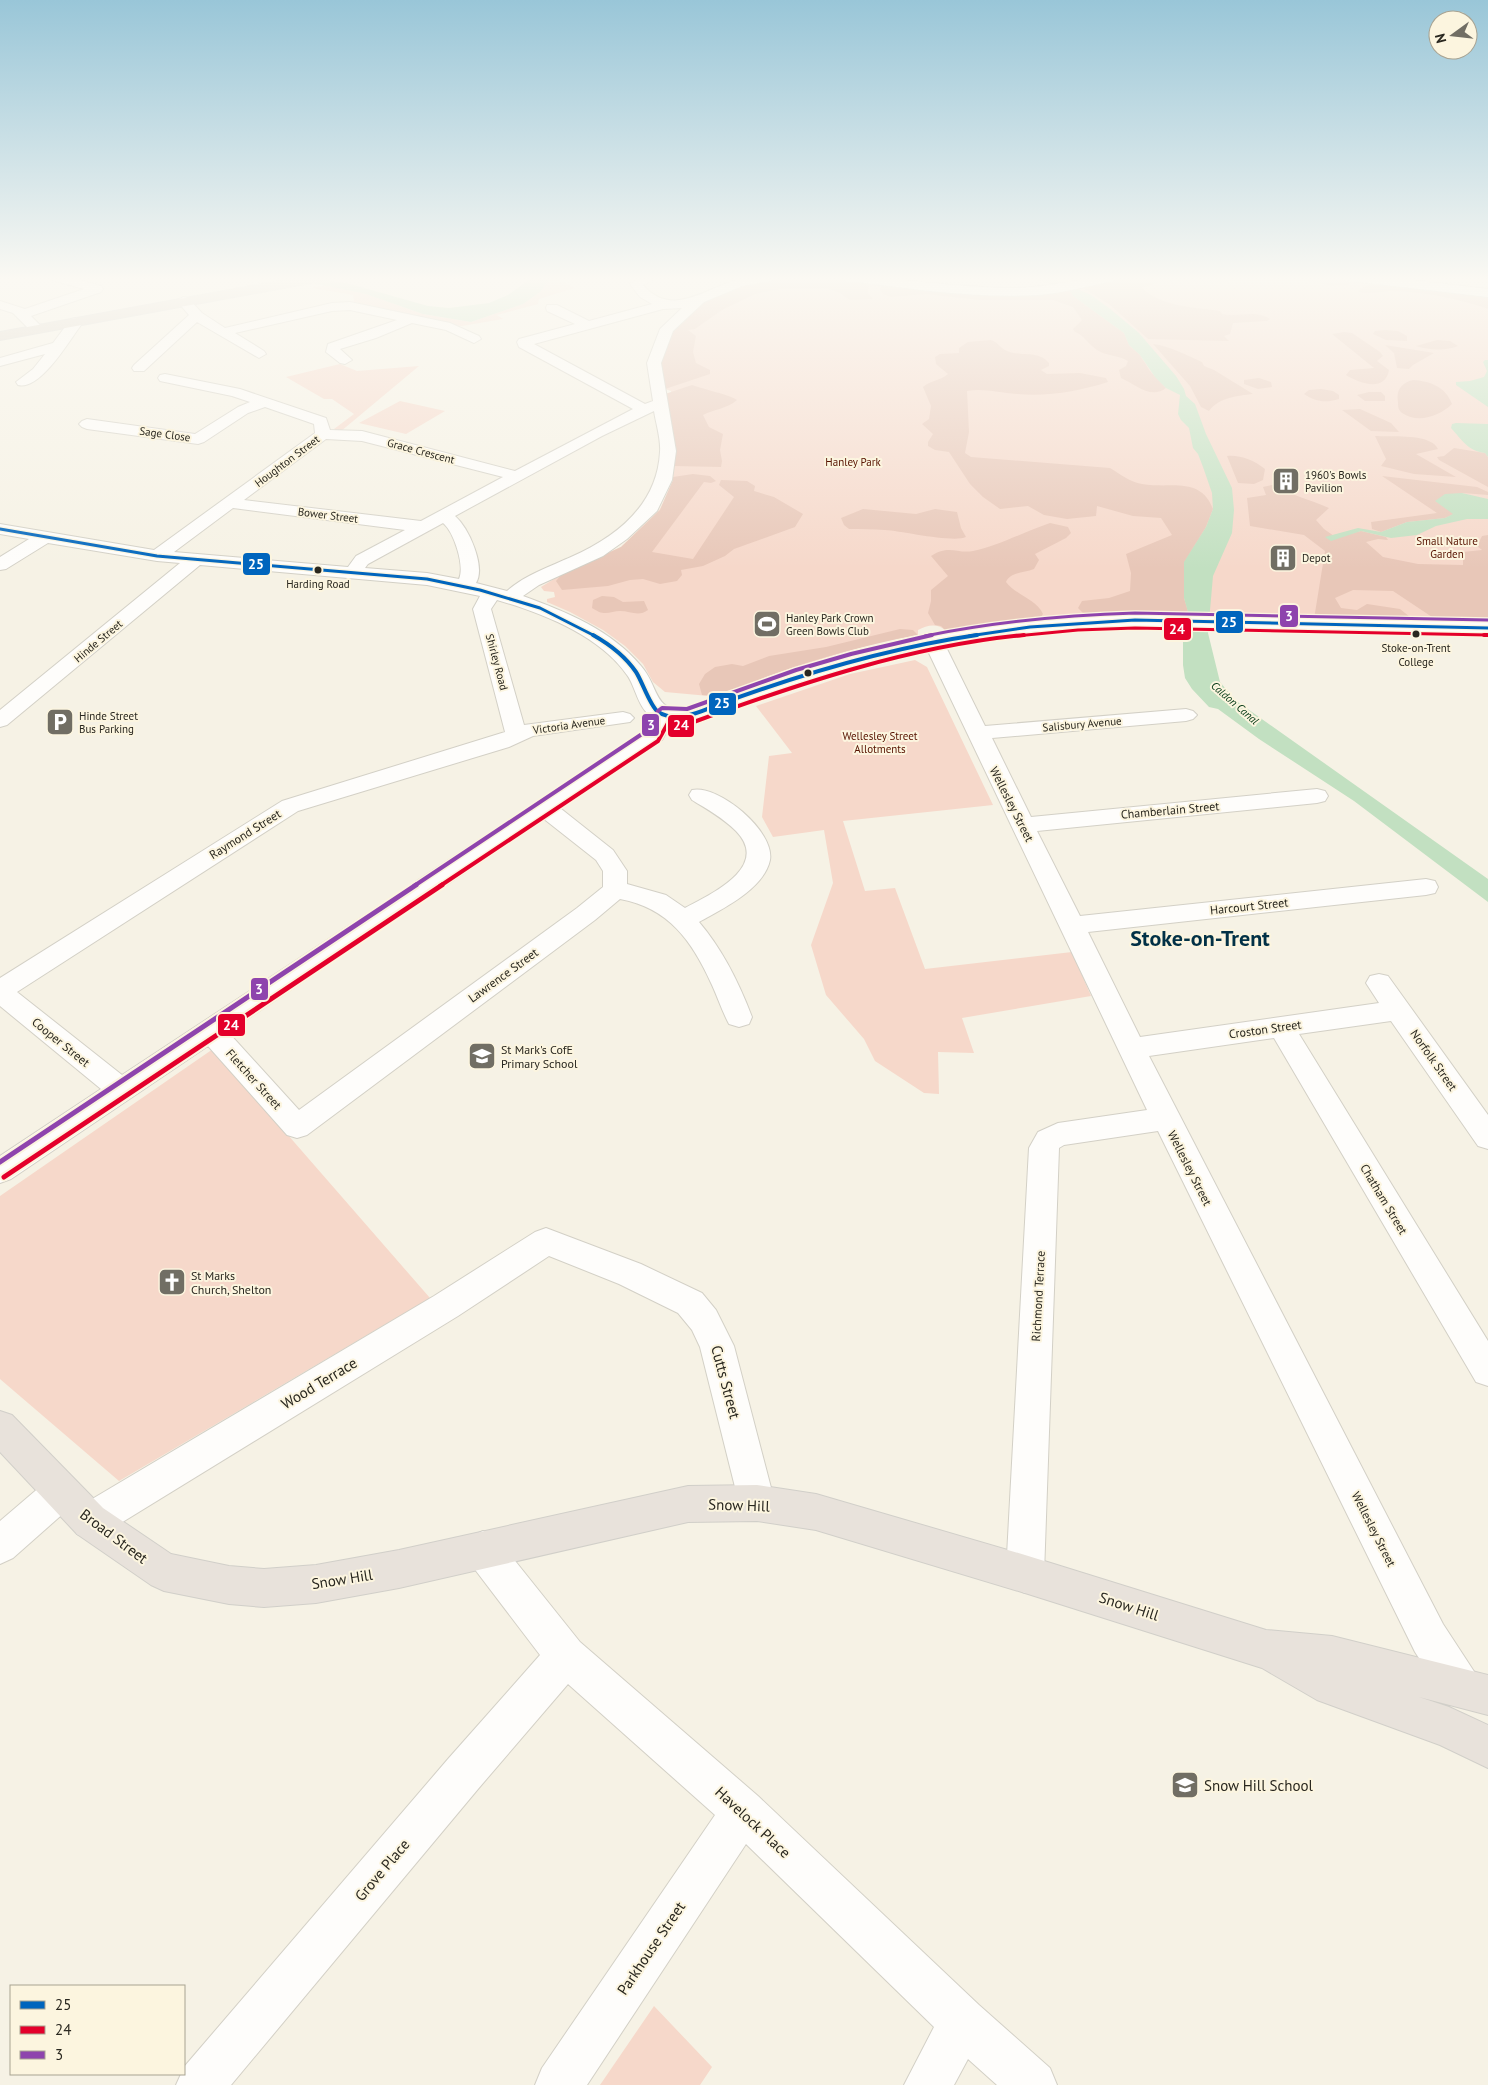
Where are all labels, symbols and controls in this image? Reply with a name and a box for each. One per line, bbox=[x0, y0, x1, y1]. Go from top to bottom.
north arrow bbox=[1428, 10, 1478, 60]
text: N bbox=[1431, 32, 1450, 45]
street label: Sage Close bbox=[139, 423, 192, 445]
street label: Houghton Street bbox=[252, 432, 322, 490]
street label: Grace Crescent bbox=[386, 435, 457, 467]
park label: Hanley Park bbox=[825, 455, 881, 469]
building icon: 1960's Bowls Pavilion bbox=[1271, 466, 1301, 496]
place label: 1960's Bowls Pavilion bbox=[1305, 468, 1367, 495]
street label: Bower Street bbox=[297, 504, 359, 526]
park label: Small Nature Garden bbox=[1416, 534, 1478, 561]
building icon: Depot bbox=[1268, 543, 1298, 573]
place label: Depot bbox=[1302, 551, 1331, 565]
line badge: 25 bbox=[242, 552, 271, 576]
text: 25 bbox=[248, 555, 264, 573]
marker: Harding Road bbox=[313, 565, 323, 575]
place label: Harding Road bbox=[286, 577, 350, 591]
line badge: 3 bbox=[1279, 604, 1299, 628]
text: 3 bbox=[1285, 607, 1293, 625]
sports icon: Hanley Park Crown Green Bowls Club bbox=[752, 609, 782, 639]
line badge: 25 bbox=[1215, 610, 1244, 634]
place label: Hanley Park Crown Green Bowls Club bbox=[786, 611, 874, 638]
text: 25 bbox=[1221, 613, 1237, 631]
street label: Hinde Street bbox=[71, 617, 125, 665]
line badge: 24 bbox=[1163, 617, 1192, 641]
text: 24 bbox=[1169, 620, 1185, 638]
marker: Stoke-on-Trent College bbox=[1411, 629, 1421, 639]
street label: Shirley Road bbox=[483, 632, 511, 692]
place label: Stoke-on-Trent College bbox=[1381, 641, 1451, 669]
unlabelled marker bbox=[803, 668, 813, 678]
water label: Caldon Canal bbox=[1208, 678, 1262, 728]
line badge: 25 bbox=[708, 692, 737, 716]
text: 25 bbox=[714, 694, 730, 712]
parking icon: Hinde Street Bus Parking bbox=[45, 707, 75, 737]
place label: Hinde Street Bus Parking bbox=[79, 709, 138, 736]
street label: Victoria Avenue bbox=[531, 713, 606, 737]
line badge: 3 bbox=[641, 713, 660, 737]
line badge: 24 bbox=[667, 714, 695, 738]
street label: Salisbury Avenue bbox=[1042, 714, 1123, 734]
text: 3 bbox=[647, 716, 655, 734]
text: 24 bbox=[673, 716, 689, 734]
park label: Wellesley Street Allotments bbox=[842, 729, 918, 756]
street label: Wellesley Street bbox=[987, 764, 1037, 844]
street label: Chamberlain Street bbox=[1120, 798, 1220, 822]
street label: Raymond Street bbox=[206, 806, 284, 862]
street label: Harcourt Street bbox=[1209, 894, 1289, 918]
district label: Stoke-on-Trent bbox=[1130, 924, 1270, 952]
street label: Lawrence Street bbox=[465, 945, 541, 1005]
line badge: 3 bbox=[250, 977, 269, 1001]
text: 3 bbox=[255, 980, 263, 998]
line badge: 24 bbox=[217, 1013, 246, 1037]
street label: Cooper Street bbox=[29, 1014, 93, 1070]
text: 24 bbox=[223, 1016, 239, 1034]
street label: Croston Street bbox=[1228, 1016, 1302, 1042]
street label: Norfolk Street bbox=[1407, 1026, 1461, 1094]
school or university icon: St Mark's CofE Primary School bbox=[467, 1041, 497, 1071]
place label: St Mark's CofE Primary School bbox=[501, 1042, 578, 1071]
street label: Fletcher Street bbox=[223, 1046, 285, 1112]
street label: Wellesley Street bbox=[1165, 1128, 1215, 1208]
street label: Chatham Street bbox=[1357, 1161, 1411, 1237]
street label: Richmond Terrace bbox=[1028, 1250, 1048, 1342]
church icon: St Marks Church, Shelton bbox=[157, 1267, 187, 1297]
place label: St Marks Church, Shelton bbox=[191, 1268, 271, 1297]
street label: Cutts Street bbox=[707, 1343, 745, 1421]
street label: Wood Terrace bbox=[278, 1353, 360, 1413]
street label: Wellesley Street bbox=[1349, 1489, 1399, 1569]
street label: Snow Hill bbox=[708, 1494, 771, 1516]
street label: Broad Street bbox=[76, 1504, 152, 1568]
street label: Snow Hill bbox=[310, 1565, 375, 1593]
street label: Snow Hill bbox=[1097, 1587, 1162, 1625]
school or university icon: Snow Hill School bbox=[1170, 1770, 1200, 1800]
place label: Snow Hill School bbox=[1204, 1776, 1314, 1795]
street label: Havelock Place bbox=[711, 1782, 795, 1862]
street label: Grove Place bbox=[351, 1835, 413, 1905]
street label: Parkhouse Street bbox=[613, 1898, 689, 1998]
legend bbox=[10, 1985, 185, 2075]
text: 25 bbox=[55, 1995, 71, 2014]
text: 24 bbox=[55, 2020, 71, 2039]
text: 3 bbox=[55, 2045, 63, 2064]

